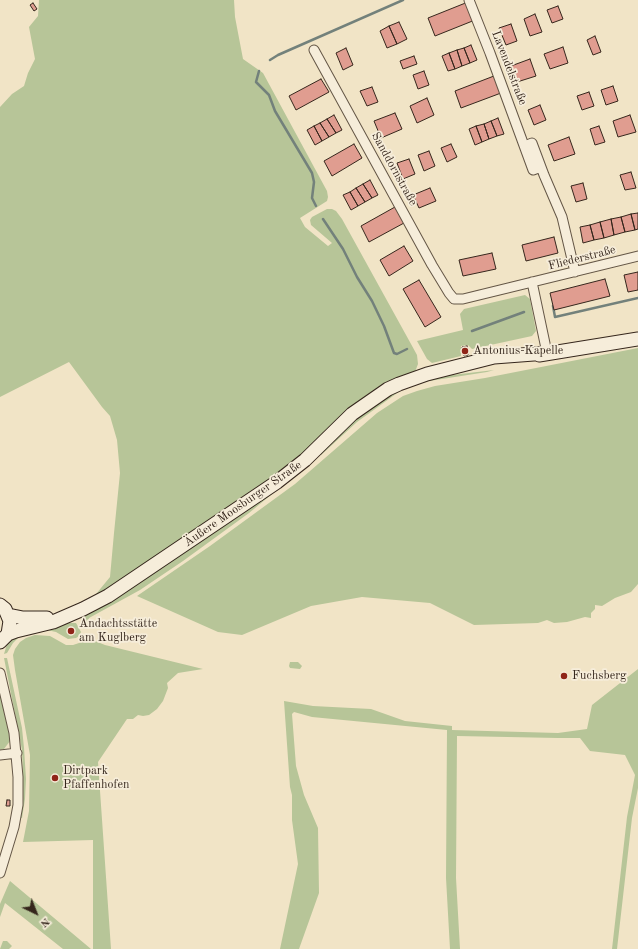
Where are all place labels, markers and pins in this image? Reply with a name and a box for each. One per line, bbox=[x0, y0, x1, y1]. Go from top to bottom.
place label: Antonius-Kapelle bbox=[473, 344, 563, 358]
marker: Antonius-Kapelle bbox=[460, 346, 470, 356]
place label: Andachtsstätte am Kuglberg bbox=[79, 617, 157, 645]
marker: Andachtsstätte am Kuglberg bbox=[66, 626, 76, 636]
place label: Fuchsberg bbox=[572, 669, 627, 683]
marker: Fuchsberg bbox=[559, 671, 569, 681]
place label: Dirtpark Pfaffenhofen bbox=[63, 764, 129, 792]
marker: Dirtpark Pfaffenhofen bbox=[50, 773, 60, 783]

